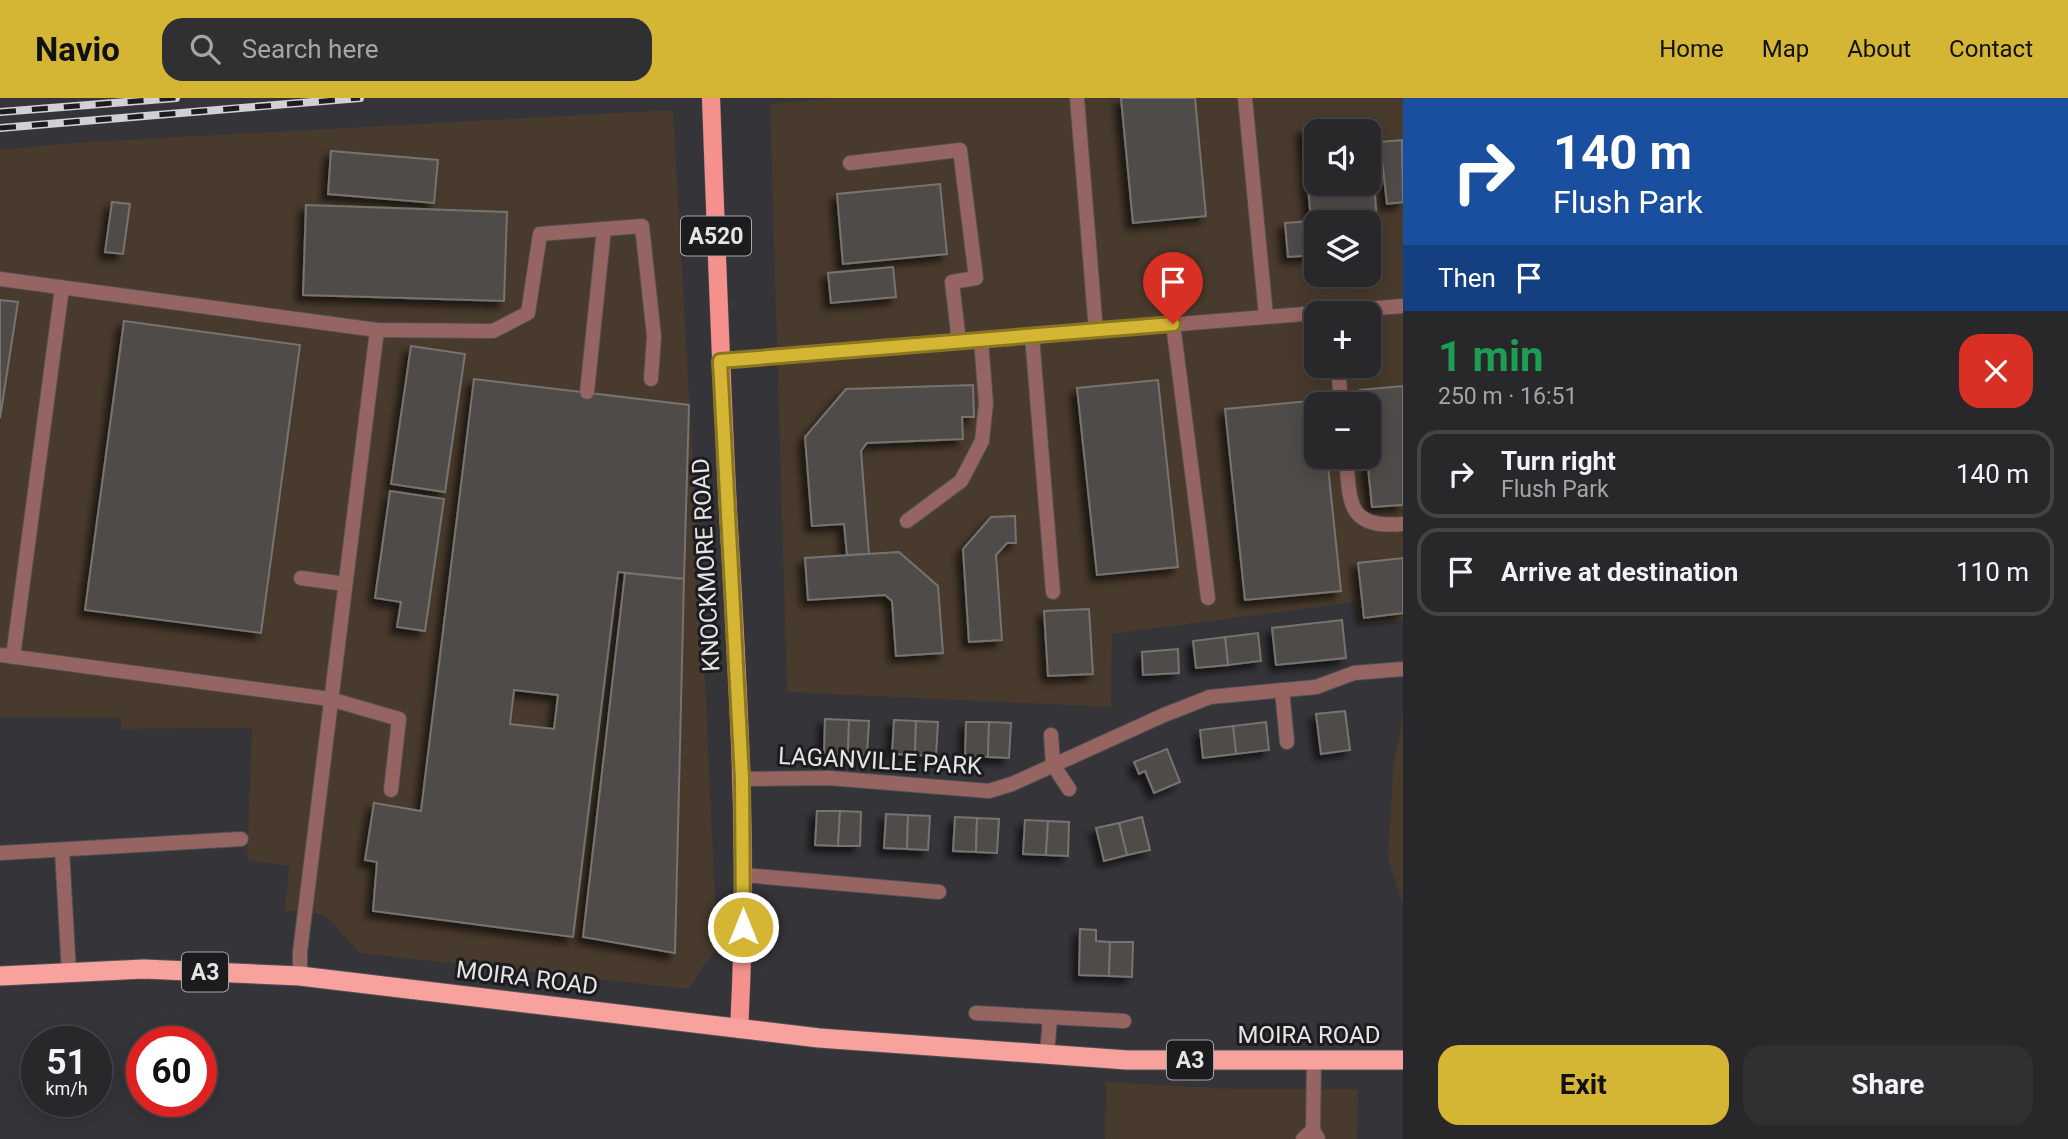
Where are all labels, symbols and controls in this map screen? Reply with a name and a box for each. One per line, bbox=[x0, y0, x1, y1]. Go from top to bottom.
search box bbox=[162, 18, 652, 81]
text: Navio bbox=[35, 30, 120, 69]
icon: search bbox=[186, 30, 224, 68]
text: Search here bbox=[242, 34, 379, 64]
text: Home bbox=[1659, 35, 1724, 63]
text: Map bbox=[1762, 35, 1809, 63]
text: About bbox=[1847, 35, 1911, 63]
text: Contact bbox=[1949, 35, 2033, 63]
map controls bbox=[1304, 119, 1381, 469]
button: sound bbox=[1304, 119, 1381, 196]
text: 140 m bbox=[1553, 124, 1692, 181]
icon: right bbox=[1438, 126, 1529, 217]
text: Flush Park bbox=[1553, 183, 1703, 221]
button: layers bbox=[1304, 210, 1381, 287]
road number: A520 bbox=[681, 217, 751, 256]
pin bbox=[1143, 252, 1203, 324]
icon: arrive bbox=[1510, 259, 1548, 297]
icon: arrive bbox=[1154, 263, 1192, 301]
text: Then bbox=[1438, 263, 1496, 293]
button: + bbox=[1304, 301, 1381, 378]
text: 1 min bbox=[1438, 332, 1544, 381]
button: close bbox=[1959, 334, 2033, 408]
text: 250 m · 16:51 bbox=[1438, 383, 1577, 410]
button: − bbox=[1304, 392, 1381, 469]
text: Turn right bbox=[1501, 446, 1616, 476]
icon: right bbox=[1442, 455, 1480, 493]
street label: KNOCKMORE ROAD bbox=[686, 458, 726, 672]
text: 140 m bbox=[1956, 459, 2029, 489]
text: Flush Park bbox=[1501, 476, 1609, 503]
icon: arrive bbox=[1442, 553, 1480, 591]
text: Arrive at destination bbox=[1501, 557, 1738, 587]
text: 110 m bbox=[1956, 557, 2029, 587]
street label: LAGANVILLE PARK bbox=[777, 742, 984, 780]
position arrow bbox=[706, 890, 780, 964]
road number: A3 bbox=[182, 952, 228, 992]
street label: MOIRA ROAD bbox=[454, 955, 600, 1001]
street label: MOIRA ROAD bbox=[1238, 1021, 1380, 1049]
speed limit sign: 60 bbox=[126, 1026, 217, 1117]
road number: A3 bbox=[1167, 1040, 1213, 1079]
text: 51 bbox=[46, 1042, 87, 1083]
button: Exit bbox=[1438, 1045, 1729, 1125]
button: Share bbox=[1743, 1045, 2033, 1125]
text: km/h bbox=[45, 1078, 88, 1099]

